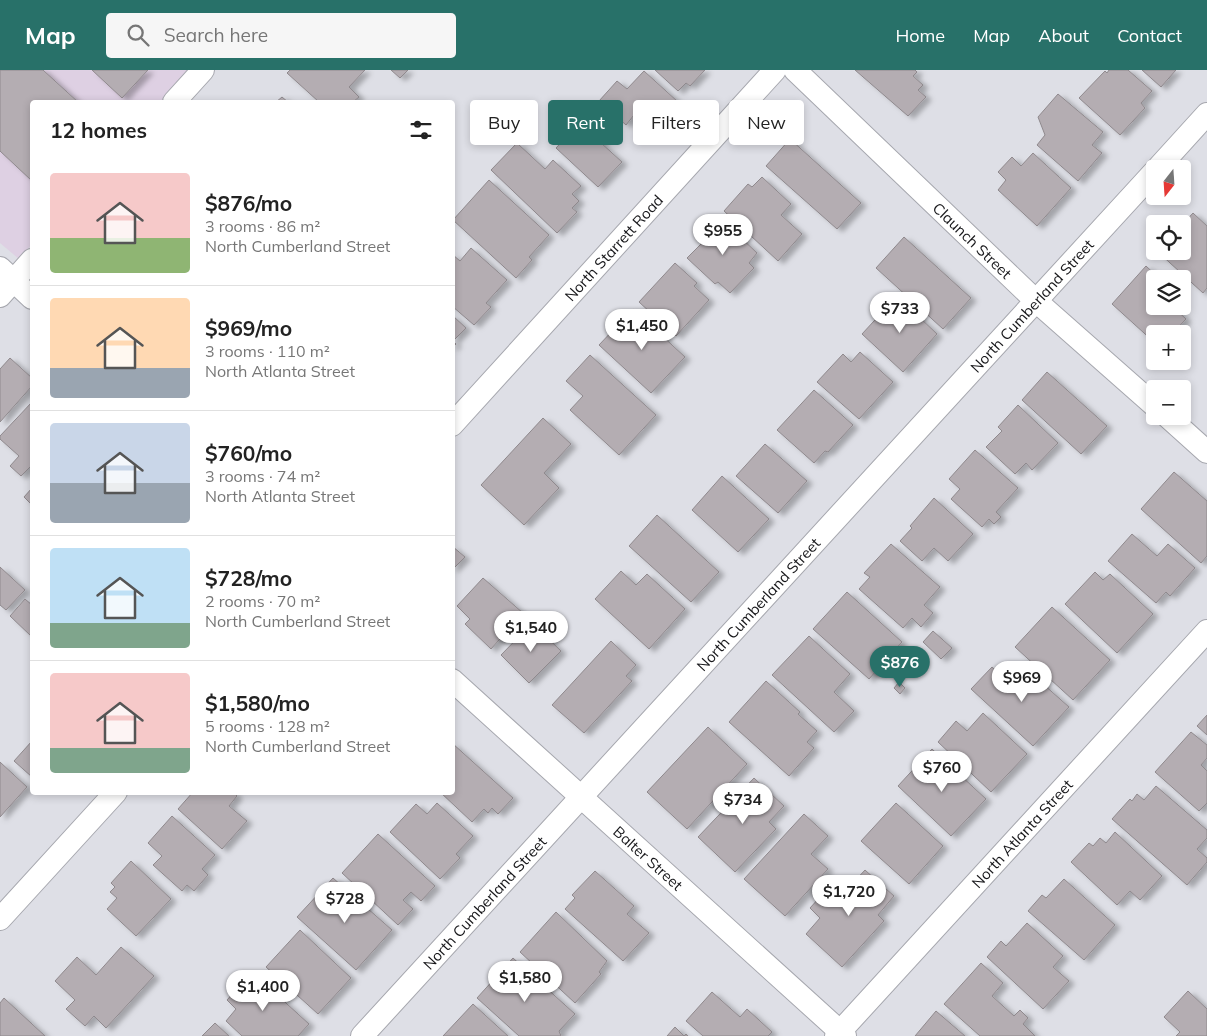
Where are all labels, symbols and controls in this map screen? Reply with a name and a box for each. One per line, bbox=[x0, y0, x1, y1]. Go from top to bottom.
search box bbox=[106, 13, 456, 58]
text: Map bbox=[25, 20, 76, 50]
icon: search bbox=[124, 21, 152, 49]
text: Search here bbox=[164, 23, 268, 47]
text: Home bbox=[895, 24, 945, 47]
text: Map bbox=[973, 24, 1010, 47]
text: About bbox=[1038, 24, 1089, 47]
text: Contact bbox=[1117, 24, 1182, 47]
chip: Buy bbox=[470, 100, 538, 145]
chip: Rent bbox=[548, 100, 623, 145]
chip: Filters bbox=[633, 100, 719, 145]
chip: New bbox=[729, 100, 804, 145]
icon: filters bbox=[407, 116, 435, 144]
text: 12 homes bbox=[50, 117, 147, 143]
north arrow bbox=[1146, 160, 1191, 205]
map controls bbox=[1146, 160, 1191, 425]
text: $876/mo bbox=[205, 190, 292, 216]
street label: North Starrett Road bbox=[560, 190, 667, 305]
icon: home bbox=[90, 193, 150, 253]
street label: Claunch Street bbox=[929, 198, 1016, 282]
pin: $955 bbox=[693, 214, 753, 256]
button: locate bbox=[1146, 215, 1191, 260]
text: 3 rooms · 86 m² bbox=[205, 216, 320, 236]
text: $955 bbox=[704, 220, 742, 240]
street label: North Cumberland Street bbox=[966, 235, 1097, 376]
text: North Cumberland Street bbox=[205, 236, 390, 256]
button: layers bbox=[1146, 270, 1191, 315]
pin: $733 bbox=[870, 292, 930, 334]
text: $733 bbox=[881, 298, 919, 318]
pin: $1,450 bbox=[601, 308, 683, 351]
text: $969/mo bbox=[205, 315, 292, 341]
text: $1,450 bbox=[616, 315, 668, 335]
icon: home bbox=[90, 318, 150, 378]
button: + bbox=[1146, 325, 1191, 370]
text: 3 rooms · 110 m² bbox=[205, 341, 330, 361]
text: North Atlanta Street bbox=[205, 361, 355, 381]
button: − bbox=[1146, 380, 1191, 425]
text: $760/mo bbox=[205, 440, 292, 466]
icon: home bbox=[90, 443, 150, 503]
text: 3 rooms · 74 m² bbox=[205, 466, 320, 486]
text: North Atlanta Street bbox=[205, 486, 355, 506]
street label: North Cumberland Street bbox=[692, 533, 824, 675]
text: $728/mo bbox=[205, 565, 292, 591]
icon: home bbox=[90, 568, 150, 628]
text: 2 rooms · 70 m² bbox=[205, 591, 320, 611]
pin: $1,540 bbox=[490, 610, 572, 653]
text: North Cumberland Street bbox=[205, 611, 390, 631]
text: $1,540 bbox=[505, 617, 557, 637]
pin: $876 bbox=[870, 646, 930, 688]
text: $876 bbox=[881, 652, 919, 672]
pin: $969 bbox=[992, 660, 1052, 703]
text: $969 bbox=[1003, 667, 1041, 687]
text: $1,580/mo bbox=[205, 690, 310, 716]
icon: home bbox=[90, 693, 150, 753]
text: 5 rooms · 128 m² bbox=[205, 716, 330, 736]
text: North Cumberland Street bbox=[205, 736, 390, 756]
pin: $760 bbox=[912, 750, 972, 793]
text: $760 bbox=[923, 757, 961, 777]
street label: North Atlanta Street bbox=[967, 775, 1076, 892]
pin: $734 bbox=[713, 782, 773, 825]
text: $734 bbox=[724, 789, 762, 809]
street label: Balter Street bbox=[610, 822, 687, 894]
street label: North Cumberland Street bbox=[418, 832, 550, 973]
pin: $1,720 bbox=[808, 874, 890, 917]
text: $1,720 bbox=[823, 881, 875, 901]
pin: $728 bbox=[315, 882, 375, 924]
text: $728 bbox=[326, 888, 364, 908]
pin: $1,580 bbox=[484, 960, 566, 1003]
text: $1,580 bbox=[499, 967, 551, 987]
pin: $1,400 bbox=[222, 970, 304, 1012]
text: $1,400 bbox=[237, 976, 289, 996]

